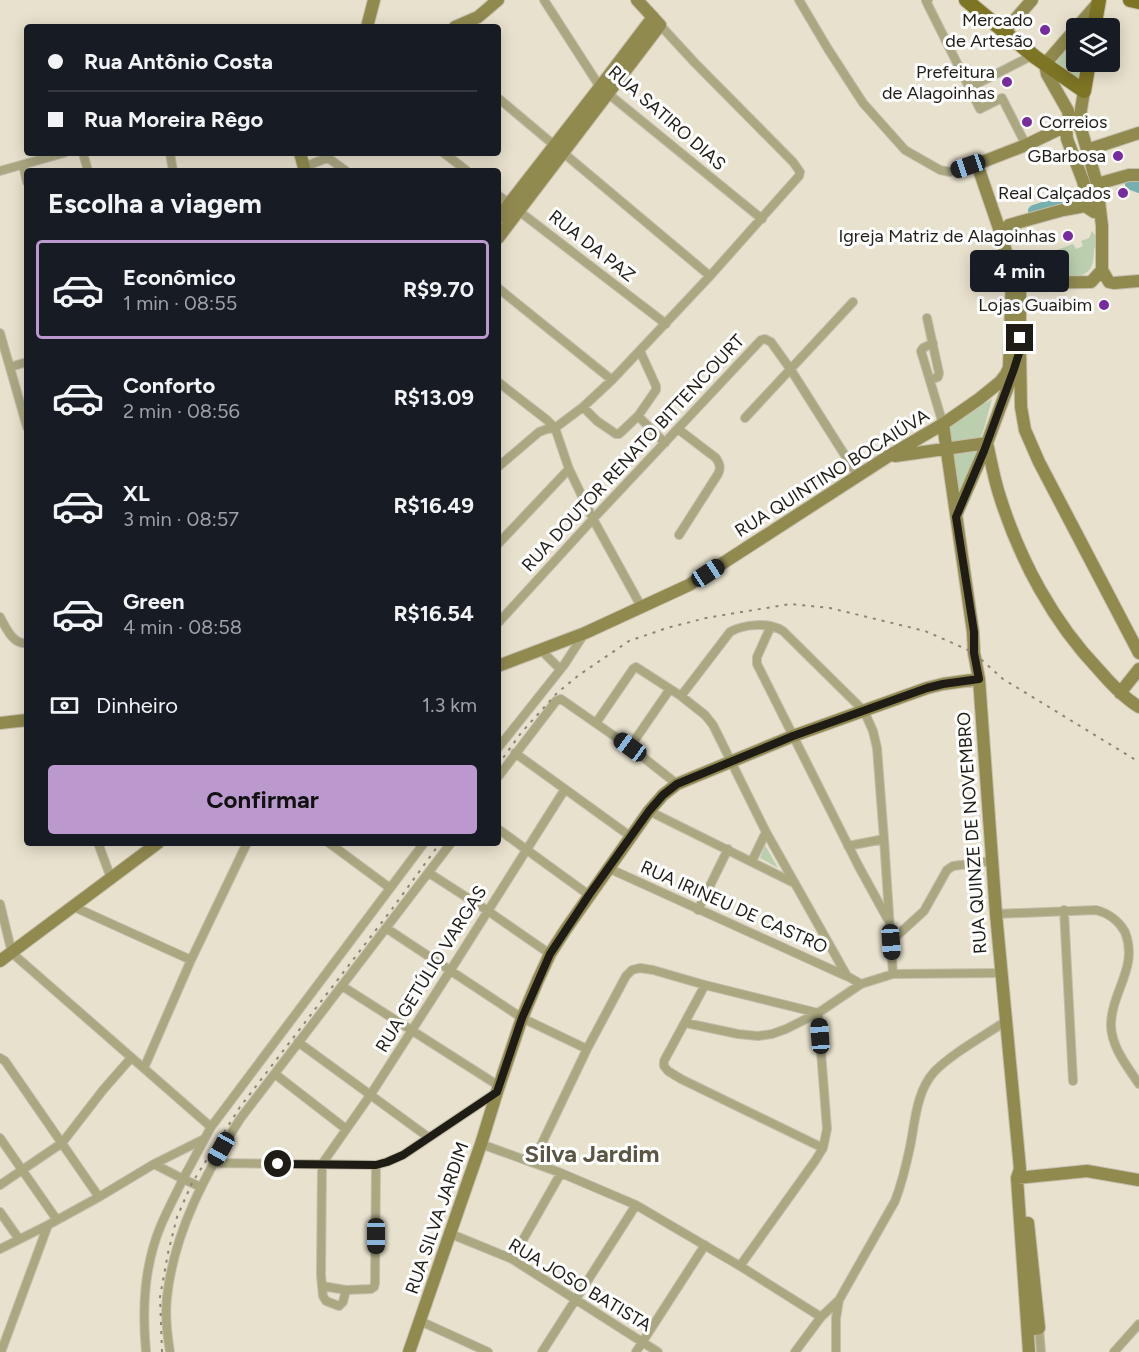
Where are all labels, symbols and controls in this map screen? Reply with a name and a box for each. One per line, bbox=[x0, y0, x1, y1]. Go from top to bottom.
place label: Mercado de Artesão bbox=[945, 9, 1033, 52]
map controls bbox=[1066, 18, 1120, 72]
button: layers bbox=[1066, 18, 1120, 72]
marker: Mercado de Artesão bbox=[1038, 23, 1052, 37]
text: Rua Antônio Costa bbox=[84, 48, 273, 75]
street label: RUA SATIRO DIAS bbox=[604, 61, 730, 175]
place label: Prefeitura de Alagoinhas bbox=[882, 61, 995, 104]
marker: Prefeitura de Alagoinhas bbox=[1000, 75, 1014, 89]
text: Rua Moreira Rêgo bbox=[84, 106, 263, 133]
place label: Correios bbox=[1039, 111, 1107, 133]
marker: Correios bbox=[1020, 115, 1034, 129]
place label: GBarbosa bbox=[1028, 145, 1106, 167]
marker: GBarbosa bbox=[1111, 149, 1125, 163]
car bbox=[948, 152, 988, 180]
place label: Real Calçados bbox=[998, 182, 1111, 204]
marker: Real Calçados bbox=[1116, 186, 1130, 200]
text: Escolha a viagem bbox=[48, 187, 262, 220]
street label: RUA DA PAZ bbox=[544, 205, 640, 287]
place label: Igreja Matriz de Alagoinhas bbox=[838, 225, 1056, 247]
marker: Igreja Matriz de Alagoinhas bbox=[1061, 229, 1075, 243]
callout: 4 min bbox=[970, 251, 1070, 293]
text: 4 min bbox=[994, 259, 1045, 283]
icon: car bbox=[51, 263, 105, 317]
text: Econômico bbox=[123, 264, 236, 291]
text: R$9.70 bbox=[403, 276, 474, 303]
text: 1 min · 08:55 bbox=[123, 291, 237, 315]
place label: Lojas Guaibim bbox=[978, 294, 1092, 316]
marker: Lojas Guaibim bbox=[1097, 298, 1111, 312]
route end bbox=[1006, 324, 1033, 351]
street label: RUA DOUTOR RENATO BITTENCOURT bbox=[517, 330, 749, 576]
icon: car bbox=[51, 371, 105, 425]
text: Conforto bbox=[123, 372, 215, 399]
text: R$13.09 bbox=[394, 384, 474, 411]
text: 2 min · 08:56 bbox=[123, 399, 240, 423]
street label: RUA QUINTINO BOCAIÚVA bbox=[731, 404, 933, 542]
icon: car bbox=[51, 479, 105, 533]
text: XL bbox=[123, 480, 150, 507]
text: R$16.49 bbox=[393, 492, 474, 519]
text: 3 min · 08:57 bbox=[123, 507, 239, 531]
car bbox=[688, 556, 728, 590]
icon: car bbox=[51, 587, 105, 641]
text: Green bbox=[123, 588, 185, 615]
text: R$16.54 bbox=[393, 600, 474, 627]
text: 4 min · 08:58 bbox=[123, 615, 242, 639]
icon: cash bbox=[48, 689, 81, 722]
text: Dinheiro bbox=[96, 692, 178, 719]
text: 1.3 km bbox=[422, 693, 477, 717]
street label: RUA QUINZE DE NOVEMBRO bbox=[953, 711, 991, 955]
car bbox=[610, 729, 650, 765]
button: Confirmar bbox=[48, 765, 477, 834]
street label: RUA IRINEU DE CASTRO bbox=[637, 856, 831, 958]
street label: RUA GETÚLIO VARGAS bbox=[371, 882, 491, 1056]
car bbox=[881, 923, 901, 961]
car bbox=[810, 1017, 830, 1055]
car bbox=[204, 1129, 238, 1169]
street label: RUA SILVA JARDIM bbox=[401, 1139, 473, 1297]
district label: Silva Jardim bbox=[525, 1139, 659, 1168]
route start bbox=[264, 1150, 291, 1177]
car bbox=[367, 1218, 385, 1254]
street label: RUA JOSO BATISTA bbox=[504, 1234, 656, 1336]

